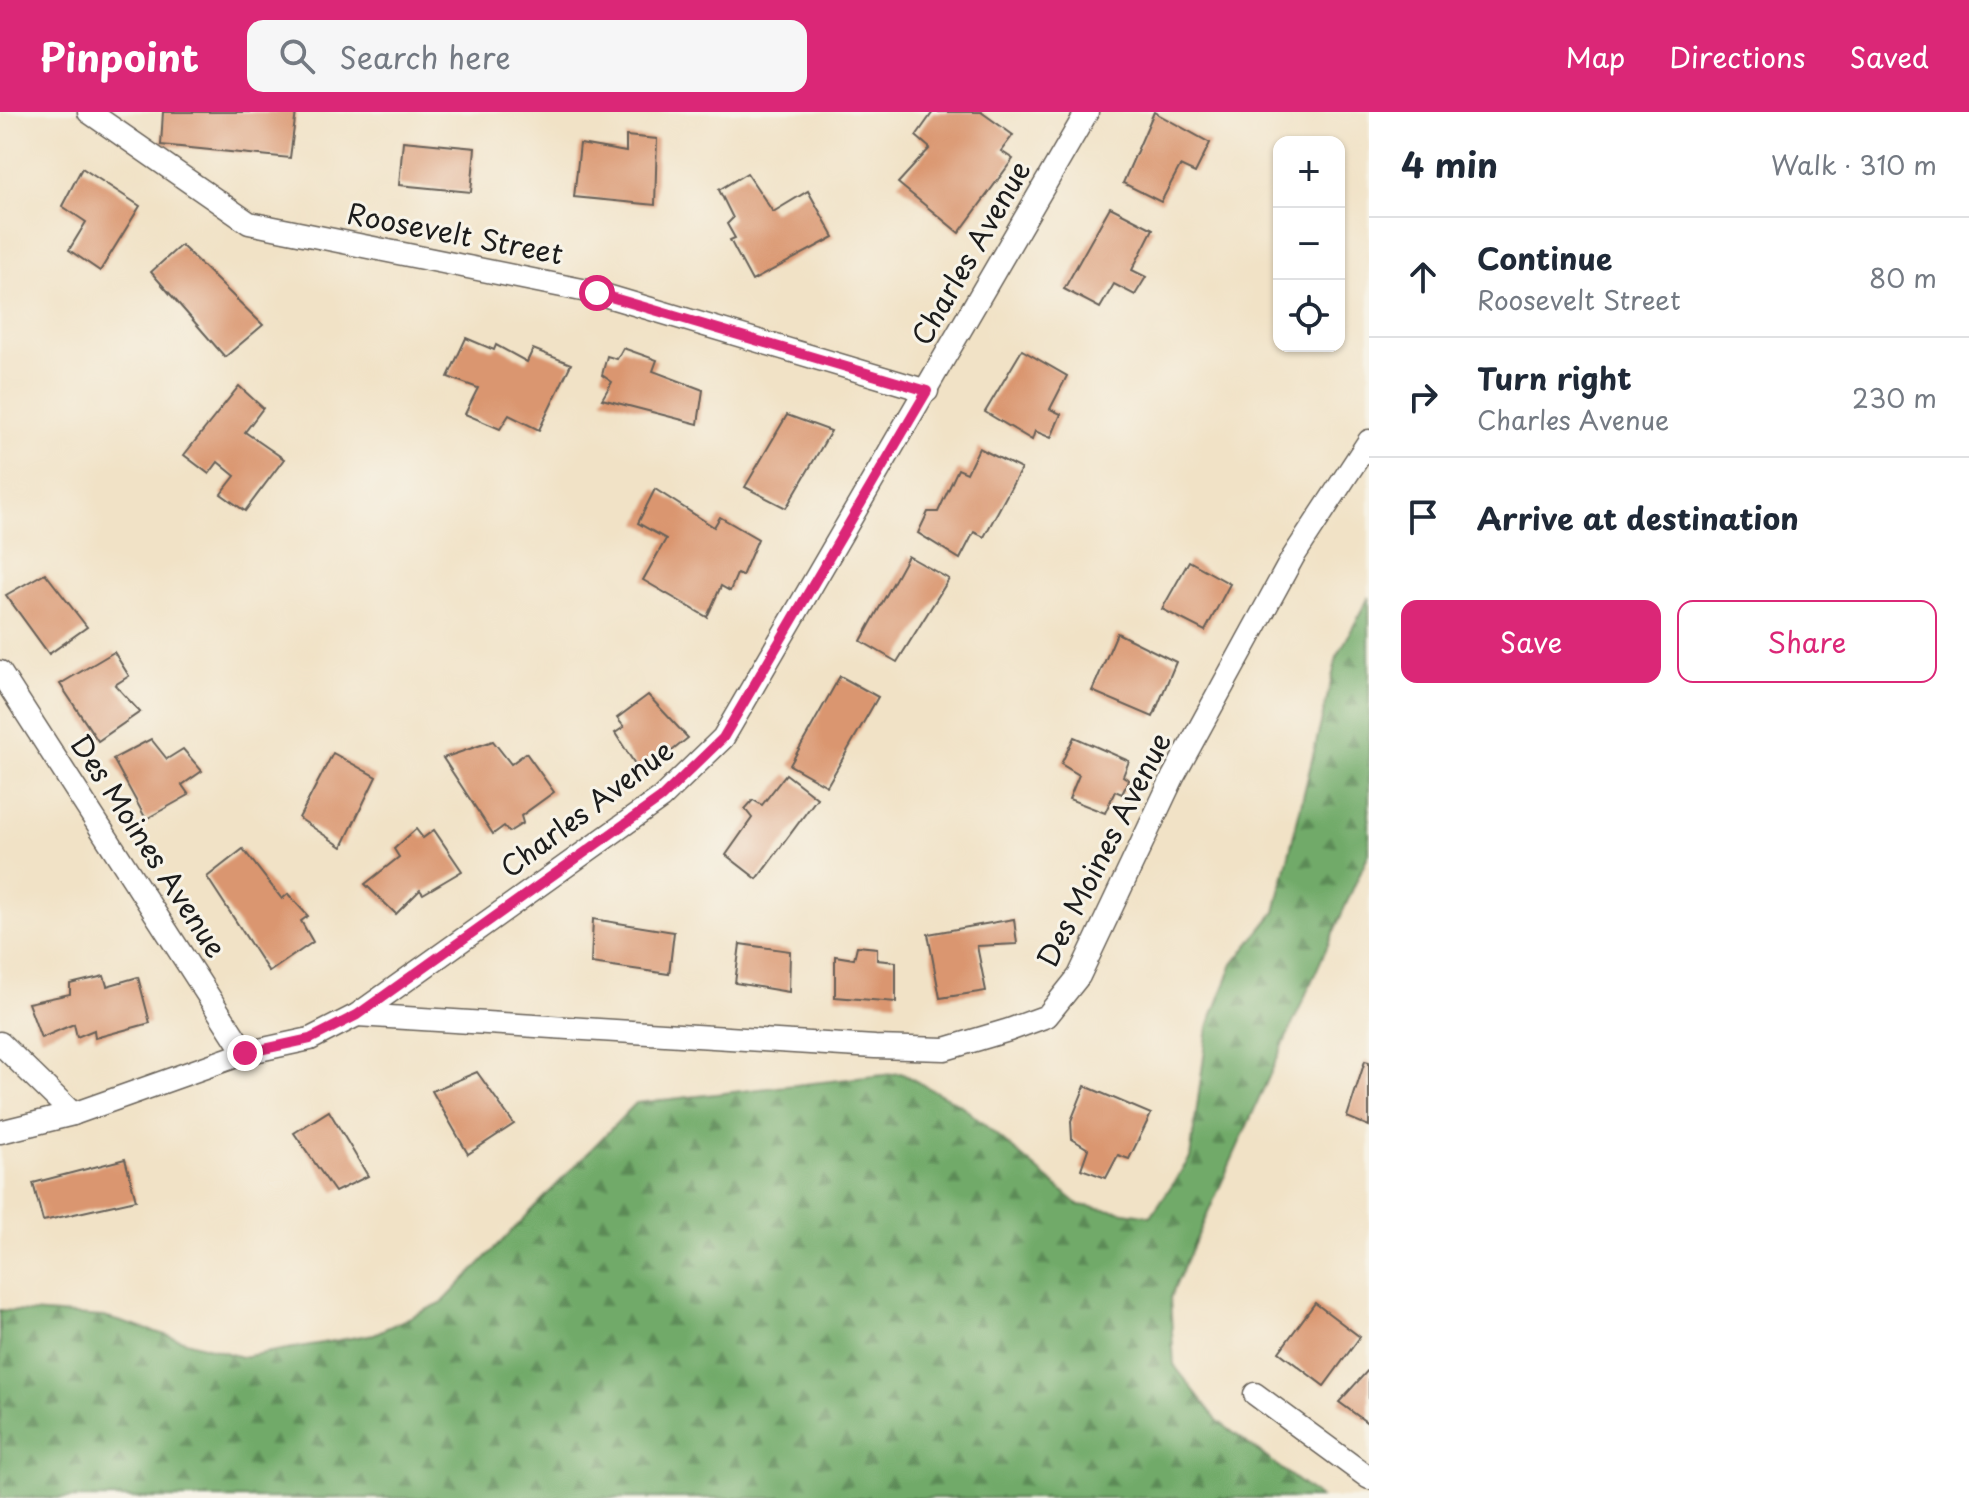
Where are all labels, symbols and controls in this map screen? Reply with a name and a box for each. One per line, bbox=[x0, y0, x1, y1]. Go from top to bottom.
search box bbox=[247, 20, 807, 92]
text: Pinpoint bbox=[40, 28, 199, 85]
icon: search bbox=[275, 34, 319, 78]
text: Search here bbox=[339, 34, 511, 79]
text: Map bbox=[1566, 35, 1625, 78]
text: Directions bbox=[1669, 35, 1806, 78]
text: Saved bbox=[1850, 35, 1929, 78]
map controls bbox=[1273, 136, 1345, 352]
button: + bbox=[1273, 136, 1345, 208]
text: 4 min bbox=[1401, 138, 1498, 190]
text: Walk · 310 m bbox=[1771, 145, 1937, 184]
street label: Charles Avenue bbox=[899, 152, 1040, 353]
street label: Roosevelt Street bbox=[344, 191, 567, 275]
button: − bbox=[1273, 208, 1345, 280]
text: Continue bbox=[1477, 235, 1612, 280]
icon: ahead bbox=[1401, 255, 1445, 299]
text: 80 m bbox=[1869, 258, 1937, 297]
route start bbox=[579, 275, 615, 311]
button: locate bbox=[1273, 280, 1345, 352]
text: Roosevelt Street bbox=[1477, 280, 1681, 319]
text: Turn right bbox=[1477, 355, 1632, 400]
icon: right bbox=[1401, 375, 1445, 419]
text: 230 m bbox=[1852, 378, 1937, 417]
text: Charles Avenue bbox=[1477, 400, 1669, 439]
icon: arrive bbox=[1401, 495, 1445, 539]
text: Arrive at destination bbox=[1477, 495, 1799, 540]
button: Save bbox=[1401, 600, 1661, 683]
button: Share bbox=[1677, 600, 1937, 683]
street label: Des Moines Avenue bbox=[1025, 724, 1181, 975]
street label: Des Moines Avenue bbox=[61, 725, 238, 966]
street label: Charles Avenue bbox=[490, 728, 682, 887]
route end bbox=[227, 1035, 263, 1071]

